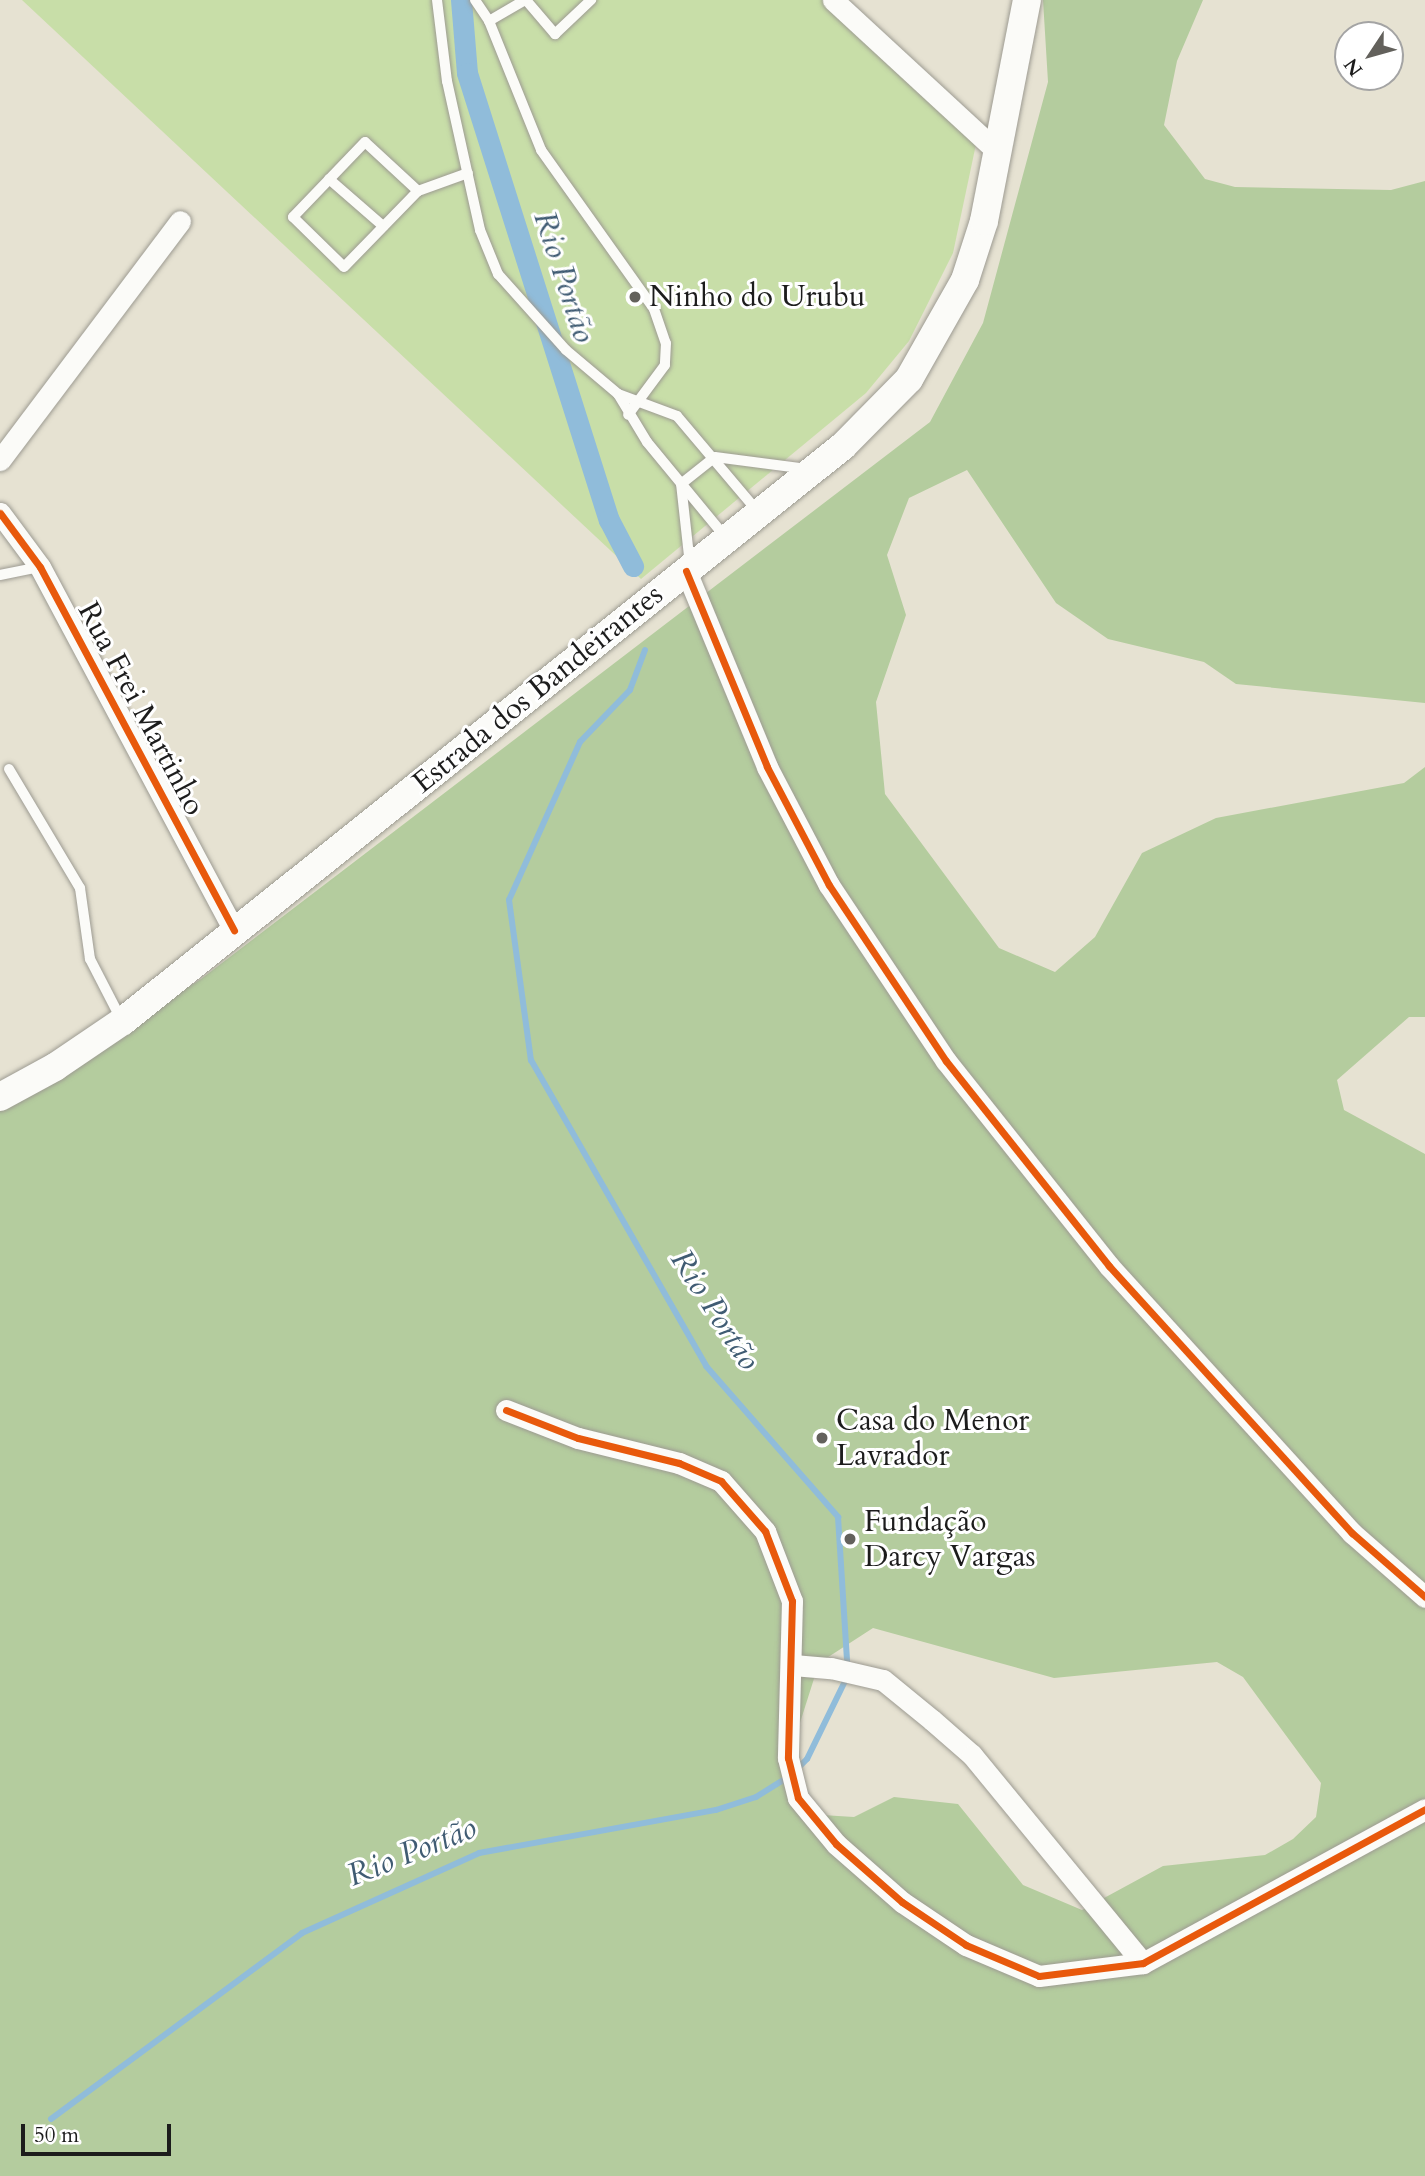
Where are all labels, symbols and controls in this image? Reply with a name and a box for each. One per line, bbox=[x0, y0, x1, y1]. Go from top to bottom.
north arrow bbox=[1334, 21, 1404, 91]
text: N bbox=[1338, 53, 1369, 81]
water label: Rio Portão bbox=[525, 206, 603, 348]
place label: Ninho do Urubu bbox=[649, 279, 866, 315]
marker: Ninho do Urubu bbox=[627, 289, 643, 305]
street label: Estrada dos Bandeirantes bbox=[406, 577, 670, 801]
street label: Rua Frei Martinho bbox=[70, 596, 212, 822]
water label: Rio Portão bbox=[662, 1243, 768, 1377]
place label: Casa do Menor Lavrador bbox=[836, 1403, 1029, 1474]
marker: Casa do Menor Lavrador bbox=[814, 1430, 830, 1446]
place label: Fundação Darcy Vargas bbox=[864, 1504, 1036, 1574]
marker: Fundação Darcy Vargas bbox=[842, 1531, 858, 1547]
water label: Rio Portão bbox=[342, 1809, 482, 1895]
scale bar bbox=[24, 2110, 175, 2154]
text: 50 m bbox=[34, 2121, 79, 2150]

